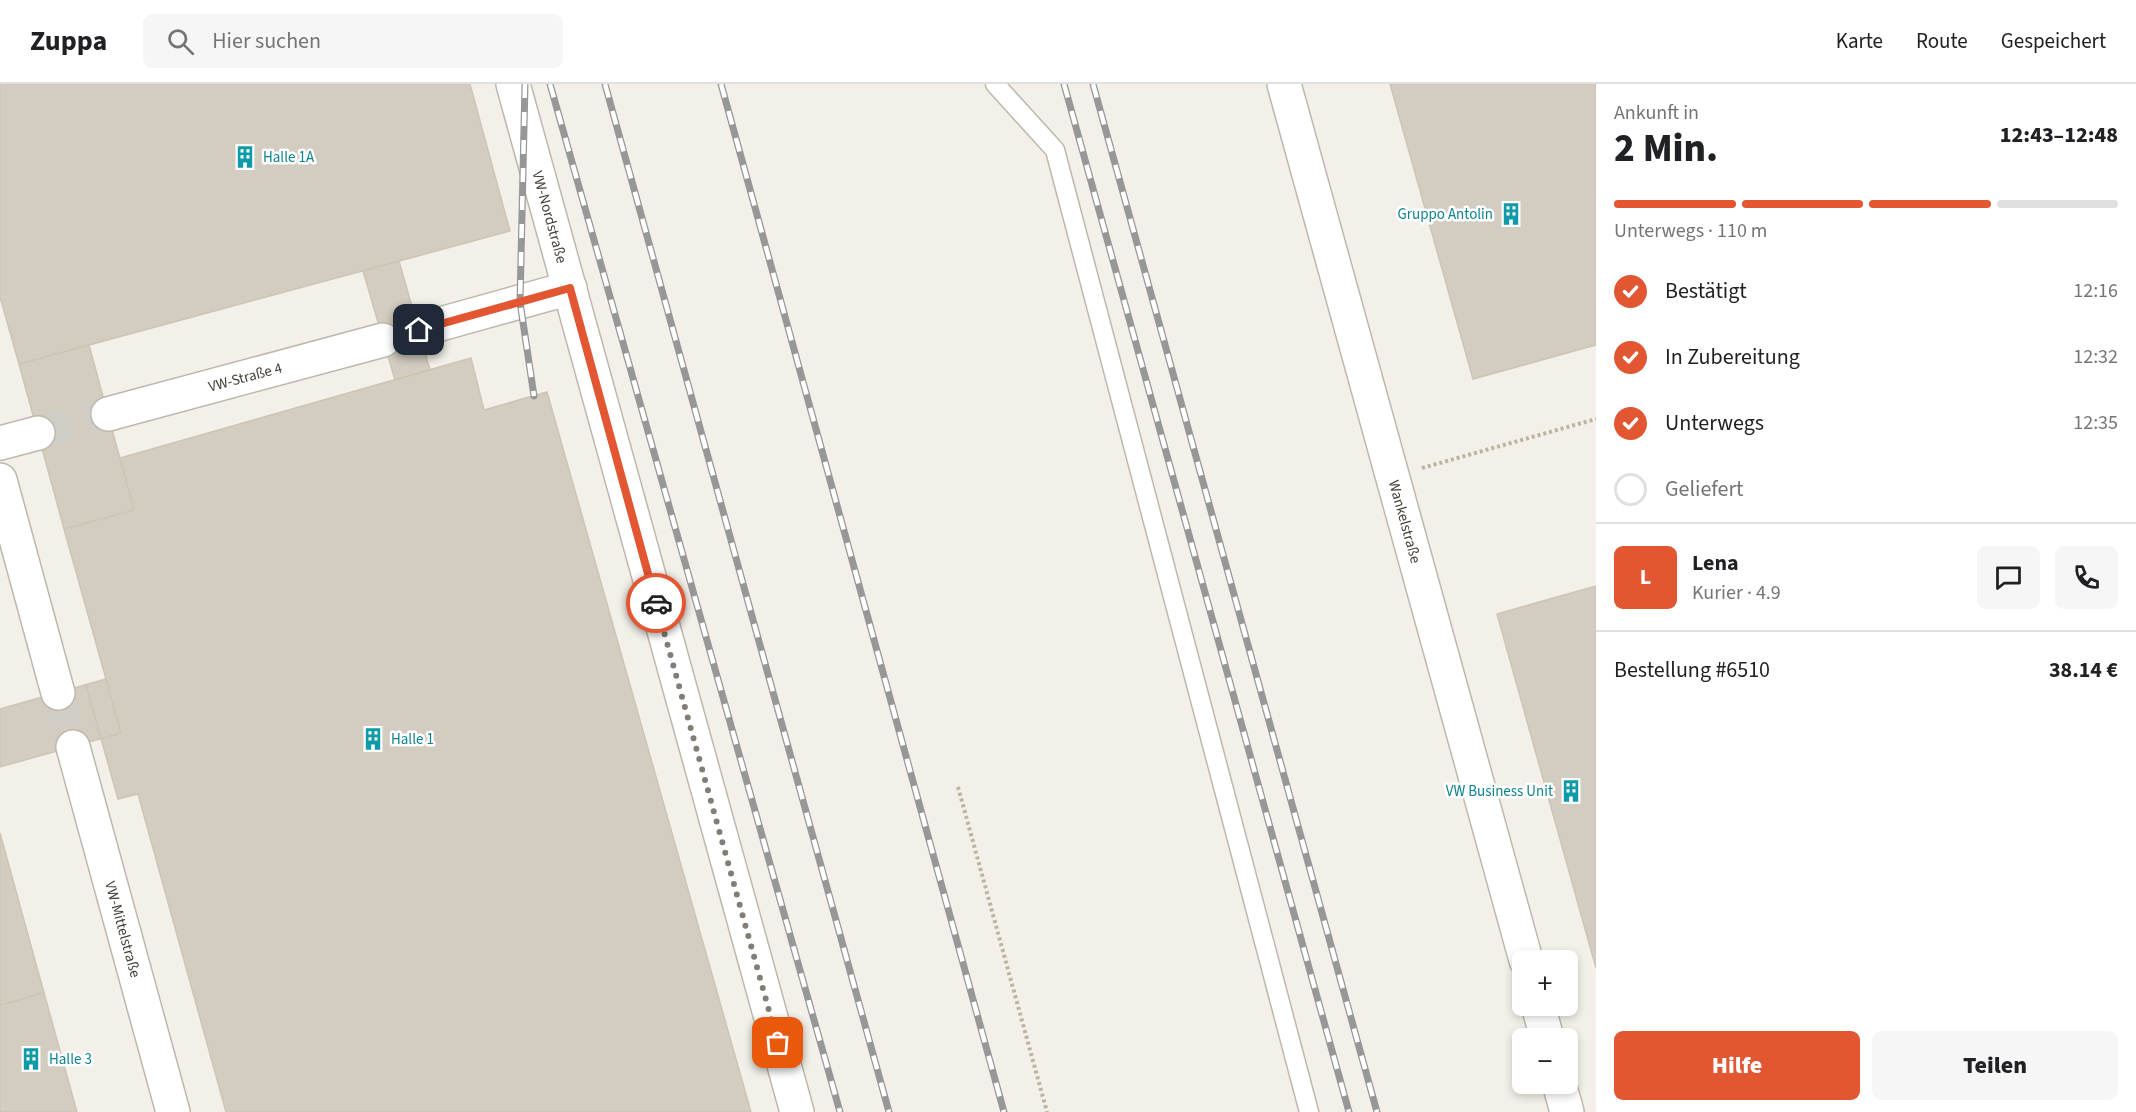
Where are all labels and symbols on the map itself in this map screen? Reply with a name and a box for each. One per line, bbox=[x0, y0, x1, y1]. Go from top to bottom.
building icon: Halle 1A bbox=[232, 144, 258, 170]
place label: Halle 1A bbox=[263, 147, 315, 168]
street label: VW-Nordstraße bbox=[527, 169, 572, 266]
building icon: Gruppo Antolin bbox=[1498, 201, 1524, 227]
place label: Gruppo Antolin bbox=[1398, 204, 1493, 225]
pin bbox=[393, 304, 444, 355]
street label: VW-Straße 4 bbox=[206, 357, 285, 398]
street label: Wankelstraße bbox=[1383, 478, 1426, 566]
courier bbox=[626, 573, 686, 633]
building icon: Halle 1 bbox=[360, 726, 386, 752]
place label: Halle 1 bbox=[391, 729, 434, 750]
building icon: VW Business Unit bbox=[1558, 778, 1584, 804]
place label: VW Business Unit bbox=[1446, 781, 1553, 802]
street label: VW-Mittelstraße bbox=[99, 879, 146, 980]
pin bbox=[752, 1017, 803, 1068]
building icon: Halle 3 bbox=[18, 1046, 44, 1072]
place label: Halle 3 bbox=[49, 1049, 92, 1070]

